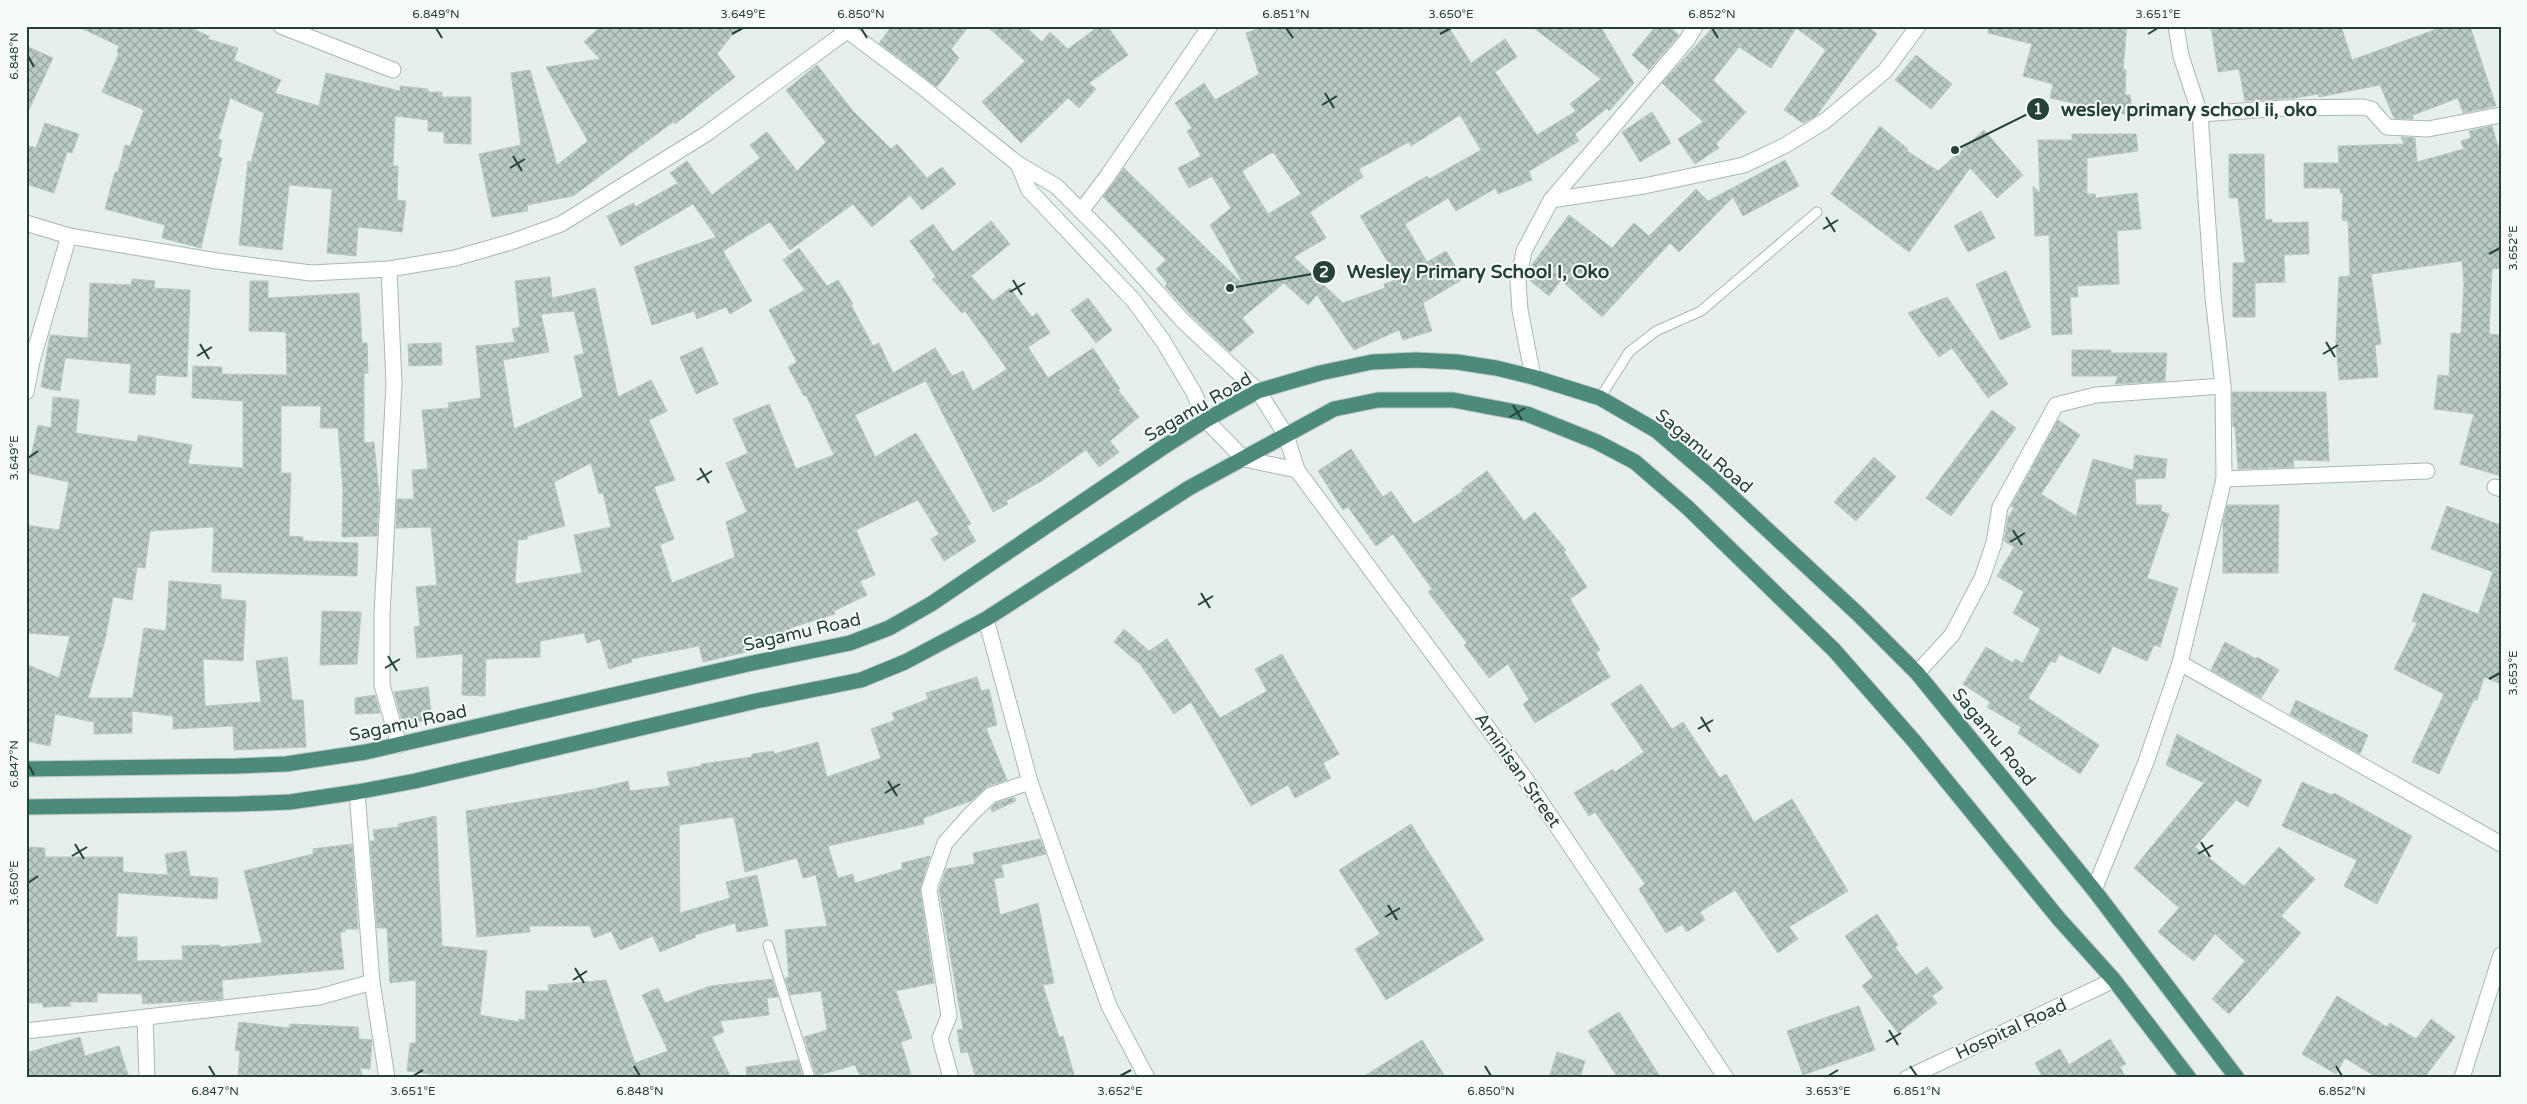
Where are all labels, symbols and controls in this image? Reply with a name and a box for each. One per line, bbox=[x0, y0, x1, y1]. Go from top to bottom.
text: 6.849°N bbox=[412, 7, 460, 21]
text: 3.649°E bbox=[720, 7, 766, 21]
text: 6.850°N bbox=[837, 7, 885, 21]
text: 6.851°N bbox=[1262, 7, 1310, 21]
text: 3.650°E bbox=[1428, 7, 1474, 21]
text: 6.852°N bbox=[1688, 7, 1736, 21]
text: 3.651°E bbox=[2135, 7, 2181, 21]
text: 6.848°N bbox=[7, 32, 21, 80]
callout: wesley primary school ii, oko bbox=[2025, 92, 2327, 126]
text: wesley primary school ii, oko bbox=[2061, 99, 2317, 122]
text: 1 bbox=[2033, 100, 2043, 118]
text: 3.652°E bbox=[2506, 225, 2520, 271]
callout: Wesley Primary School I, Oko bbox=[1311, 255, 1619, 289]
text: Wesley Primary School I, Oko bbox=[1347, 261, 1609, 284]
text: 2 bbox=[1319, 263, 1329, 281]
street label: Sagamu Road bbox=[1141, 367, 1255, 447]
street label: Sagamu Road bbox=[1651, 404, 1757, 498]
text: 3.649°E bbox=[7, 435, 21, 481]
street label: Sagamu Road bbox=[741, 608, 863, 656]
text: 3.653°E bbox=[2506, 650, 2520, 696]
street label: Sagamu Road bbox=[1948, 683, 2040, 791]
street label: Sagamu Road bbox=[347, 700, 469, 746]
street label: Aminisan Street bbox=[1470, 708, 1566, 832]
text: 6.847°N bbox=[7, 740, 21, 788]
text: 3.650°E bbox=[7, 860, 21, 906]
street label: Hospital Road bbox=[1952, 994, 2070, 1064]
text: 6.847°N bbox=[191, 1084, 239, 1098]
text: 3.651°E bbox=[390, 1084, 436, 1098]
text: 6.848°N bbox=[616, 1084, 664, 1098]
text: 3.652°E bbox=[1097, 1084, 1143, 1098]
text: 6.850°N bbox=[1467, 1084, 1515, 1098]
text: 3.653°E bbox=[1805, 1084, 1851, 1098]
text: 6.851°N bbox=[1893, 1084, 1941, 1098]
text: 6.852°N bbox=[2318, 1084, 2366, 1098]

